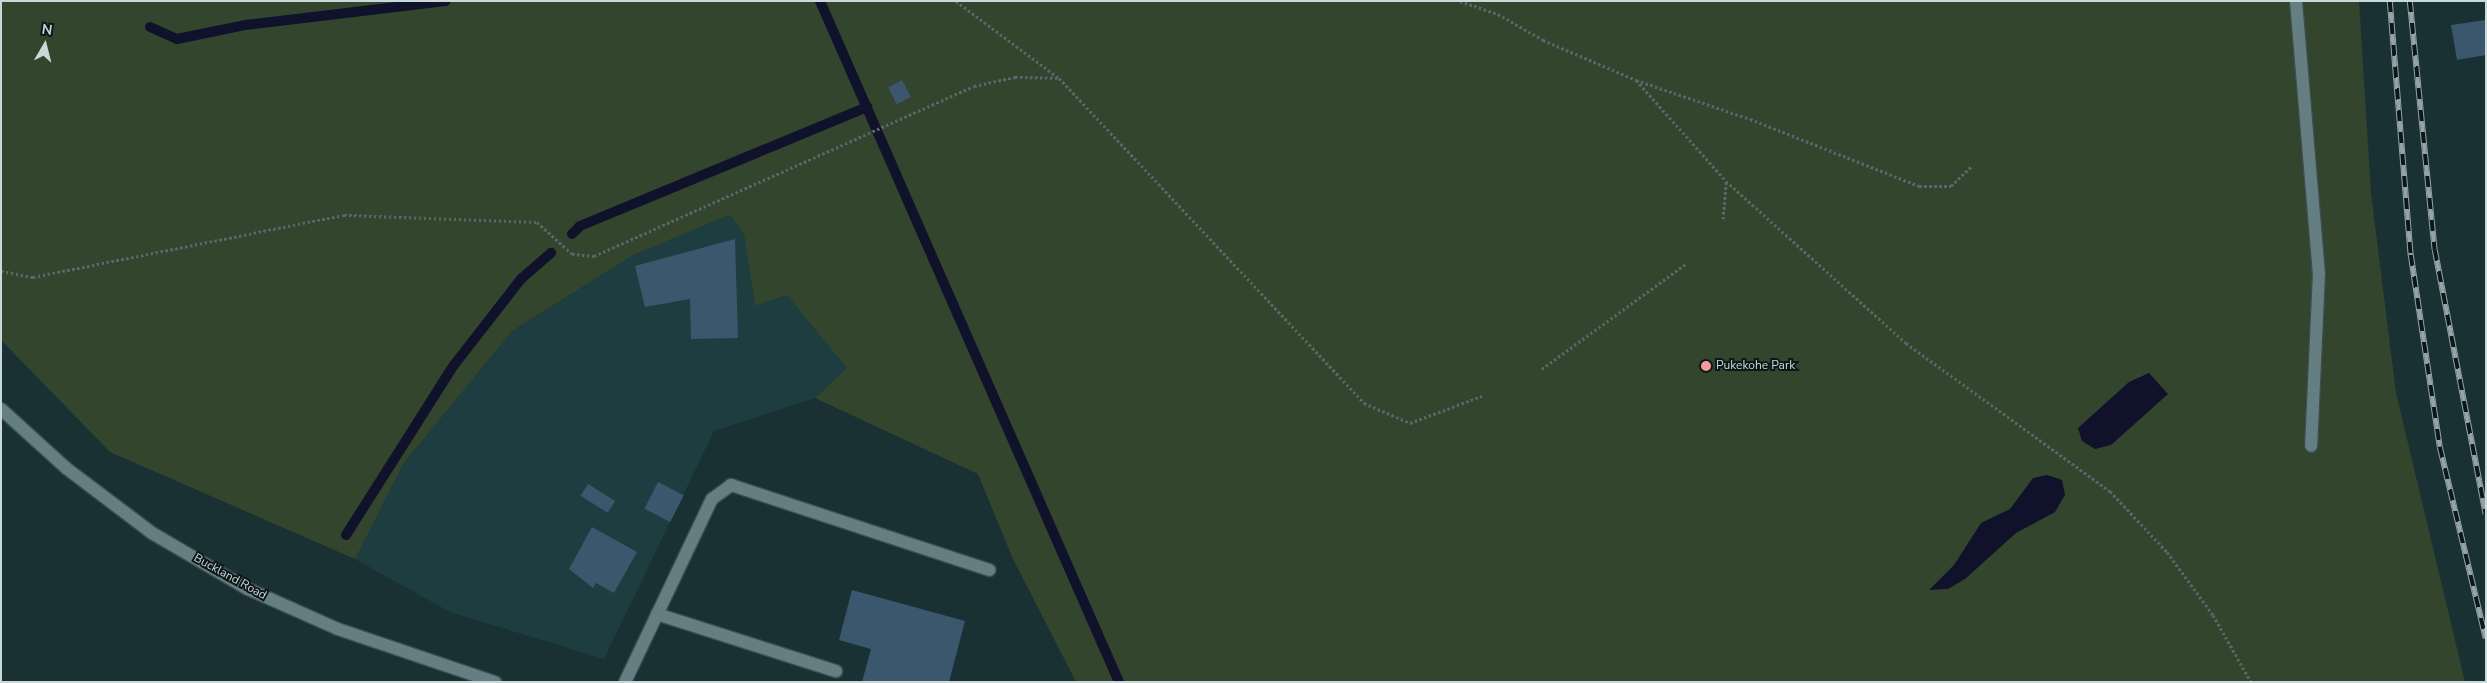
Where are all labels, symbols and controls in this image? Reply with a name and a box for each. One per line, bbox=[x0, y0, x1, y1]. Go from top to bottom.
north arrow bbox=[20, 20, 70, 70]
text: N bbox=[41, 20, 54, 40]
place label: Pukekohe Park bbox=[1716, 359, 1795, 373]
marker: Pukekohe Park bbox=[1700, 360, 1712, 372]
street label: Buckland Road bbox=[191, 551, 269, 603]

